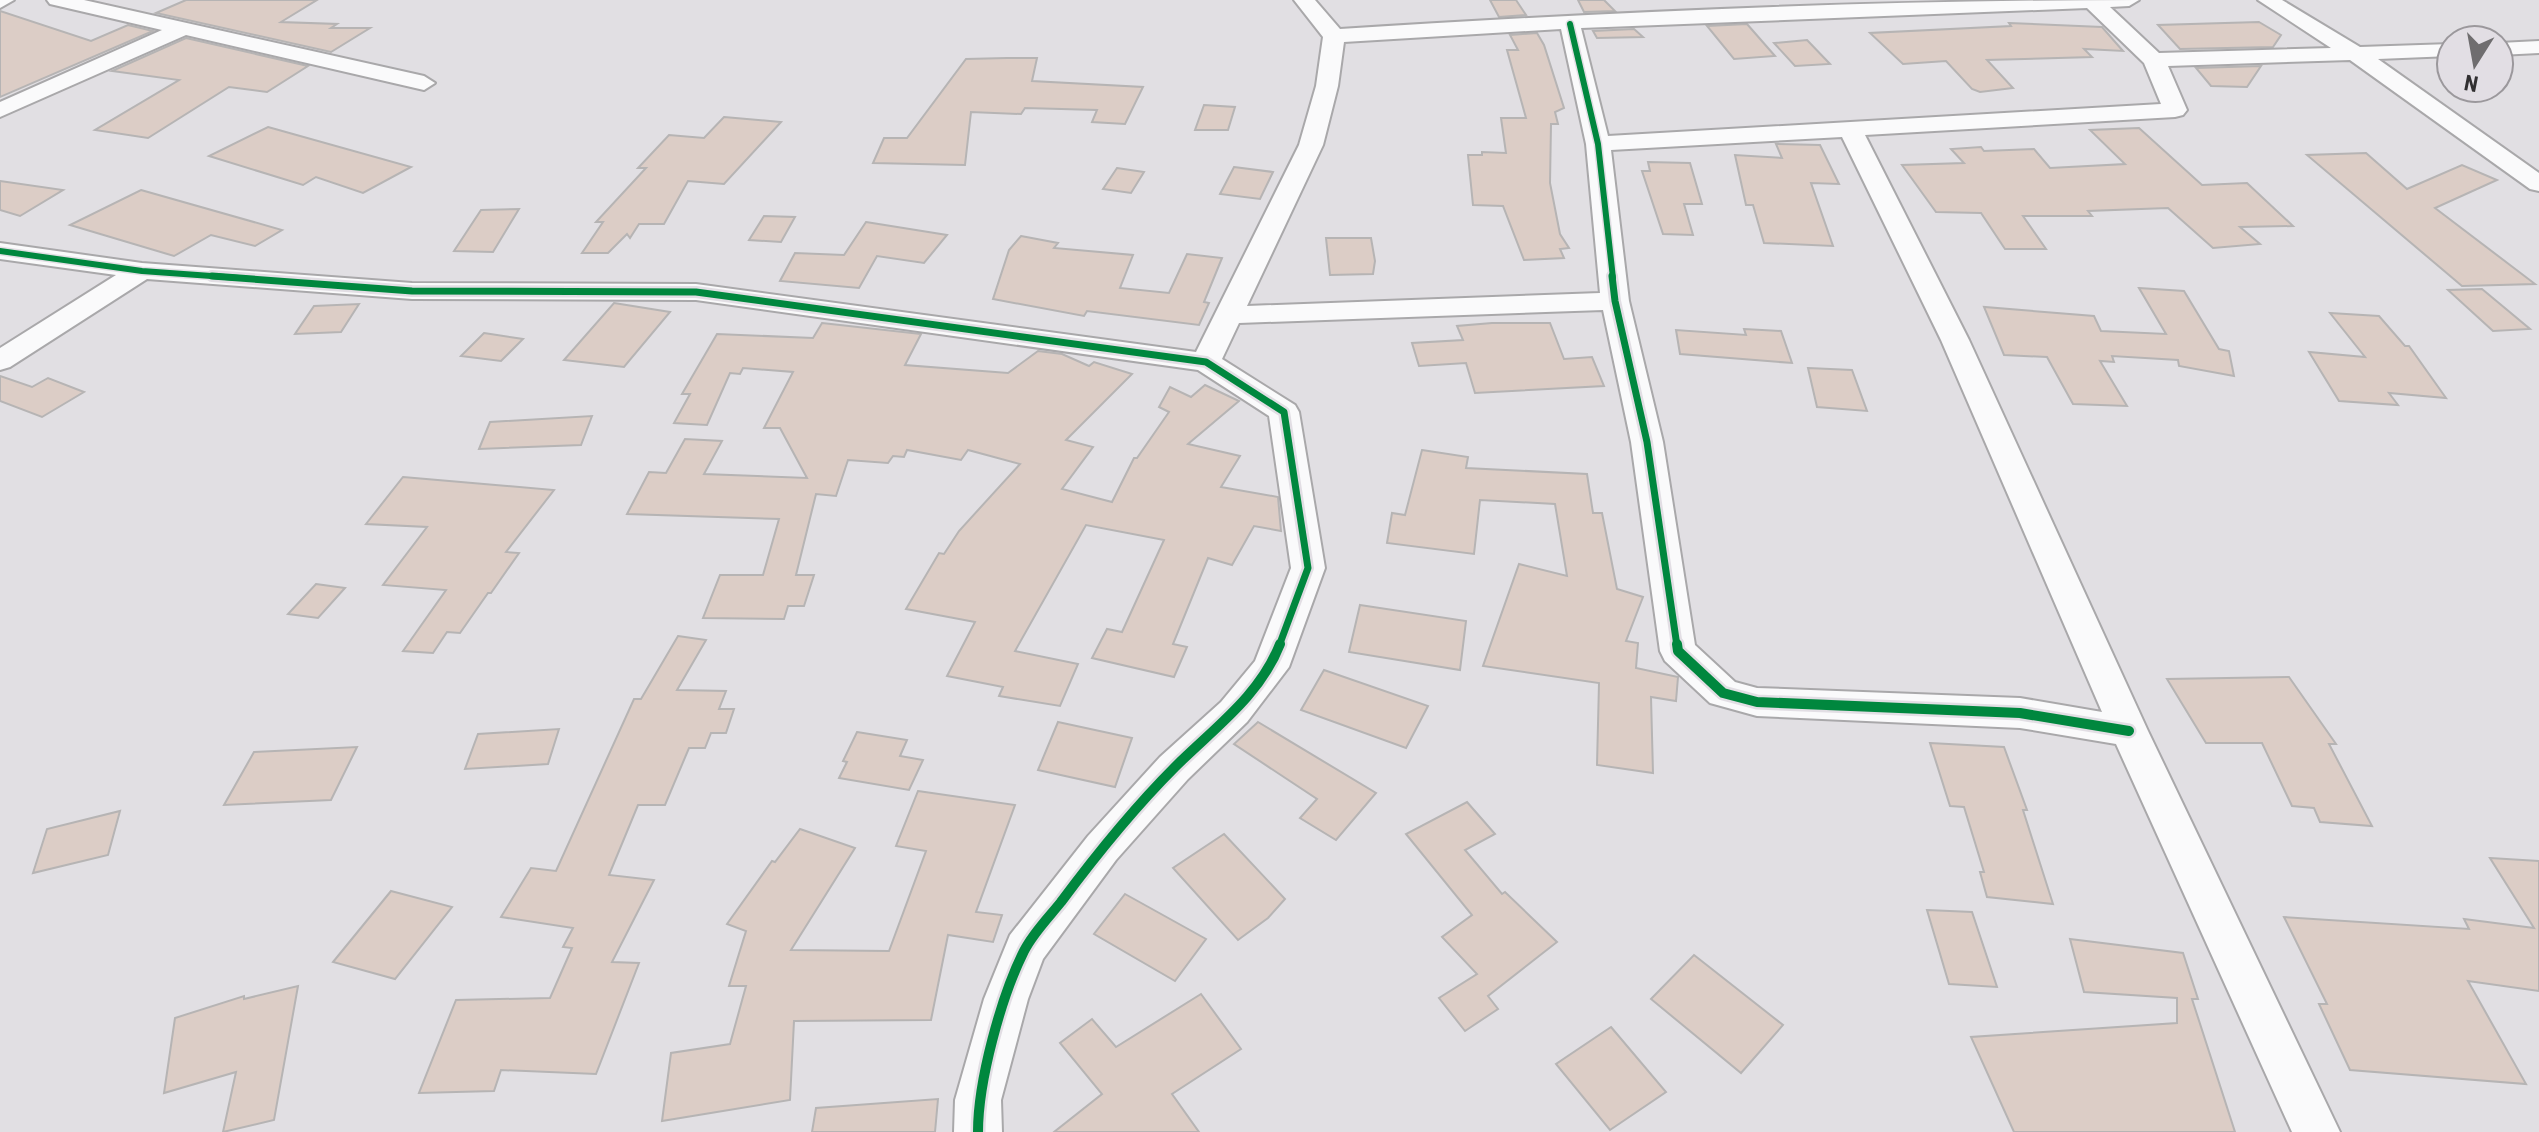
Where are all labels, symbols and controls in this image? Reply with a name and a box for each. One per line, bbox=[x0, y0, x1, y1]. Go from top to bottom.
north arrow bbox=[2435, 24, 2515, 104]
text: N bbox=[2462, 70, 2480, 97]

